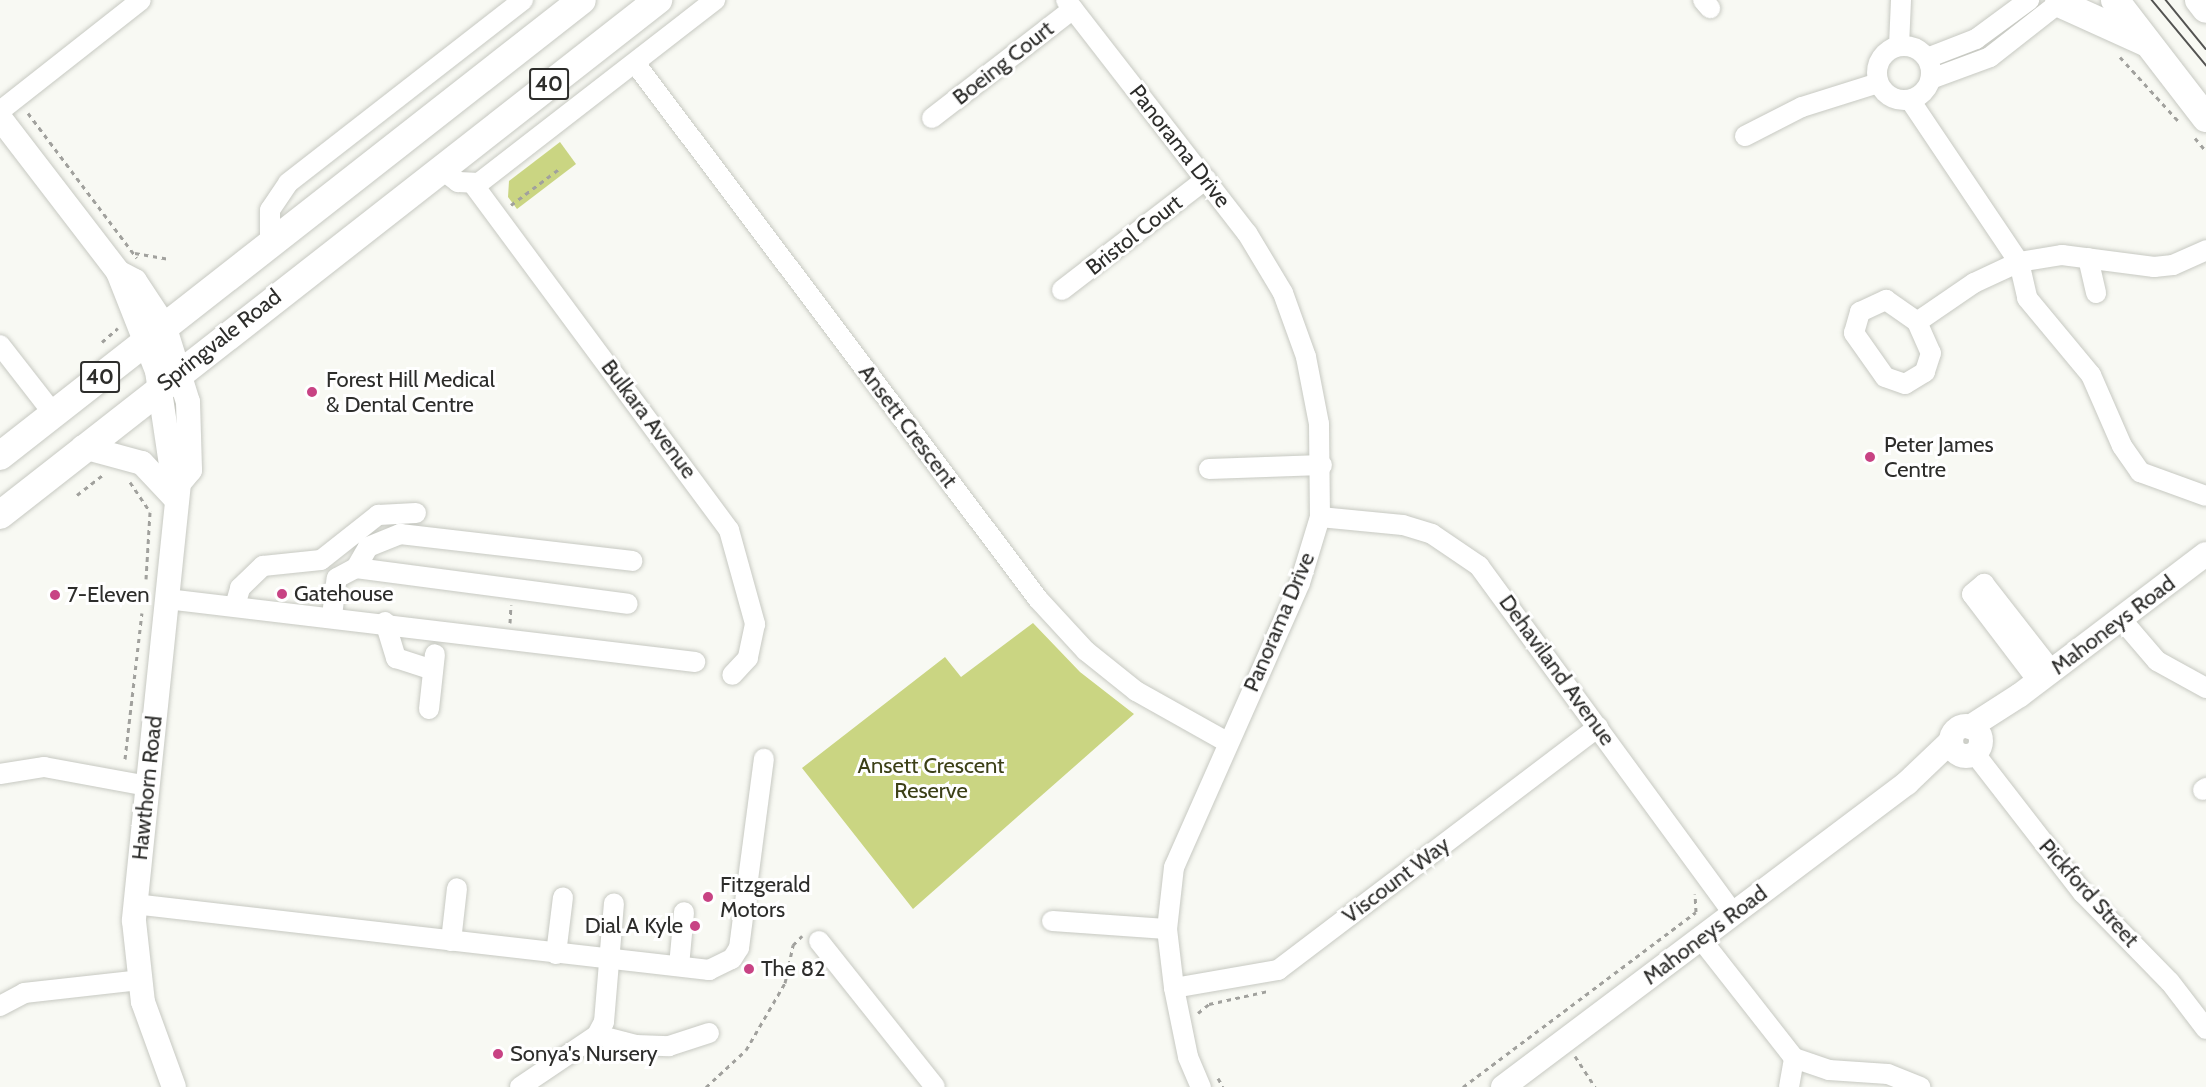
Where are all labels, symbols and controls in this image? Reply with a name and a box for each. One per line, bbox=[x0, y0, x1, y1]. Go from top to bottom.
street label: Boeing Court bbox=[947, 15, 1059, 111]
road number: 40 bbox=[528, 66, 570, 102]
street label: Panorama Drive bbox=[1124, 79, 1236, 213]
street label: Bristol Court bbox=[1081, 189, 1187, 281]
street label: Springvale Road bbox=[152, 283, 286, 397]
street label: Bulkara Avenue bbox=[596, 354, 702, 484]
road number: 40 bbox=[79, 359, 121, 395]
street label: Ansett Crescent bbox=[853, 359, 963, 493]
place label: Forest Hill Medical & Dental Centre bbox=[326, 366, 495, 418]
marker: Forest Hill Medical & Dental Centre bbox=[303, 383, 321, 401]
place label: Peter James Centre bbox=[1884, 431, 1994, 482]
marker: Peter James Centre bbox=[1861, 448, 1879, 466]
street label: Panorama Drive bbox=[1238, 548, 1320, 696]
street label: Mahoneys Road bbox=[2046, 570, 2180, 680]
place label: Gatehouse bbox=[294, 581, 394, 607]
place label: 7-Eleven bbox=[67, 582, 150, 608]
marker: Gatehouse bbox=[275, 587, 289, 601]
marker: 7-Eleven bbox=[48, 588, 62, 602]
street label: Dehaviland Avenue bbox=[1494, 590, 1620, 750]
street label: Hawthorn Road bbox=[126, 715, 168, 861]
park label: Ansett Crescent Reserve bbox=[857, 752, 1005, 804]
street label: Viscount Way bbox=[1337, 831, 1455, 929]
street label: Pickford Street bbox=[2034, 833, 2144, 953]
place label: Fitzgerald Motors bbox=[720, 871, 811, 922]
street label: Mahoneys Road bbox=[1638, 880, 1772, 990]
marker: Fitzgerald Motors bbox=[701, 890, 715, 904]
place label: Dial A Kyle bbox=[585, 913, 683, 939]
marker: Dial A Kyle bbox=[688, 919, 702, 933]
place label: The 82 bbox=[761, 956, 826, 982]
marker: The 82 bbox=[742, 962, 756, 976]
place label: Sonya's Nursery bbox=[510, 1041, 658, 1067]
marker: Sonya's Nursery bbox=[491, 1047, 505, 1061]

